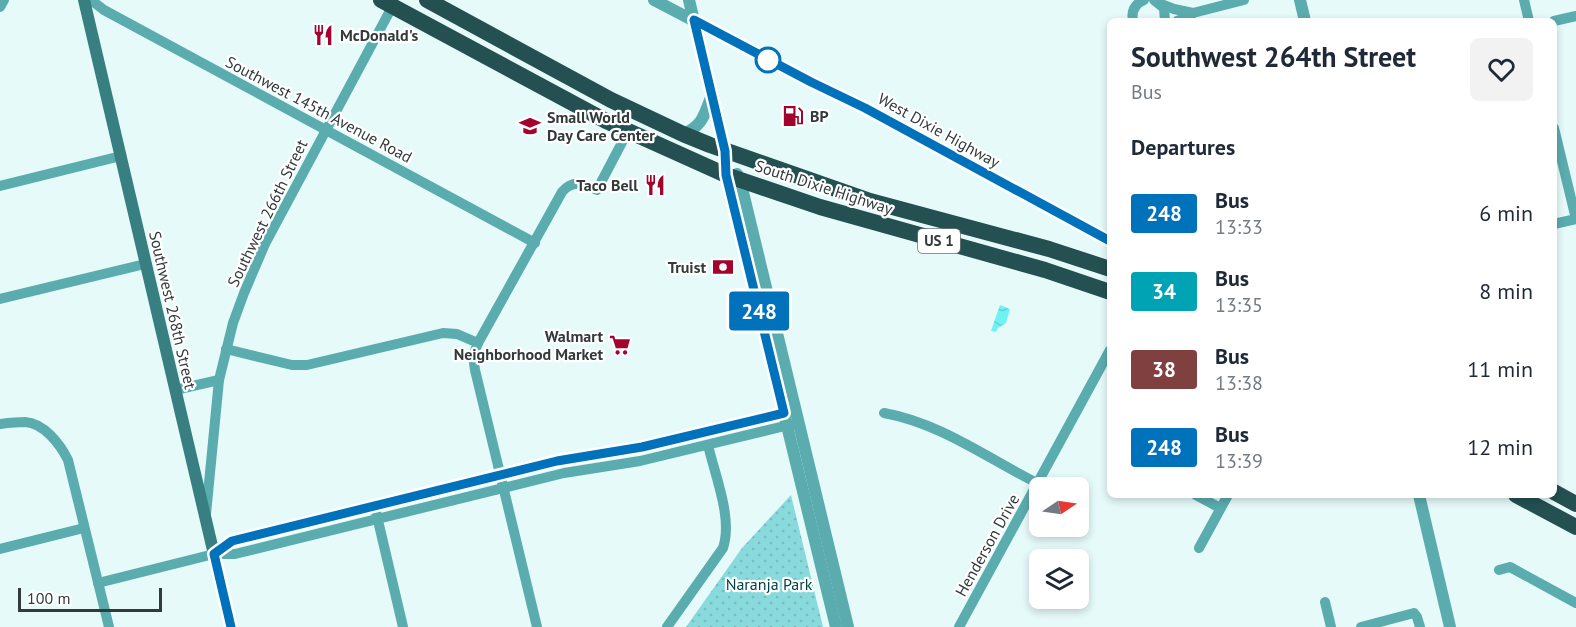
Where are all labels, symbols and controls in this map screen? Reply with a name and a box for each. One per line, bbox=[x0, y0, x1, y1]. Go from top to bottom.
restaurant icon: McDonald's bbox=[311, 23, 335, 47]
place label: McDonald's bbox=[340, 25, 419, 45]
text: Southwest 264th Street bbox=[1131, 38, 1416, 75]
button: heart bbox=[1470, 38, 1533, 101]
unlabelled marker bbox=[755, 47, 781, 73]
street label: Southwest 145th Avenue Road bbox=[222, 51, 416, 167]
text: Bus bbox=[1131, 79, 1162, 105]
street label: West Dixie Highway bbox=[875, 88, 1004, 172]
fuel station icon: BP bbox=[781, 104, 805, 128]
place label: BP bbox=[810, 106, 829, 126]
place label: Small World Day Care Center bbox=[547, 107, 655, 145]
school or university icon: Small World Day Care Center bbox=[518, 114, 542, 138]
text: Departures bbox=[1131, 133, 1235, 161]
street label: Southwest 266th Street bbox=[223, 136, 312, 290]
street label: South Dixie Highway bbox=[753, 155, 896, 219]
restaurant icon: Taco Bell bbox=[643, 173, 667, 197]
place label: Taco Bell bbox=[576, 175, 638, 195]
text: Bus bbox=[1215, 186, 1249, 214]
text: 6 min bbox=[1479, 199, 1533, 227]
text: 248 bbox=[1146, 200, 1182, 227]
text: 13:33 bbox=[1215, 214, 1263, 240]
street label: Southwest 268th Street bbox=[145, 229, 201, 391]
road number: US 1 bbox=[918, 229, 960, 253]
bank icon: Truist bbox=[711, 255, 735, 279]
place label: Truist bbox=[668, 257, 706, 277]
text: Bus bbox=[1215, 264, 1249, 292]
text: 8 min bbox=[1479, 277, 1533, 305]
text: 34 bbox=[1152, 278, 1176, 305]
line badge: 248 bbox=[724, 292, 794, 330]
text: 13:35 bbox=[1215, 292, 1263, 318]
text: 248 bbox=[741, 298, 777, 325]
place label: Walmart Neighborhood Market bbox=[454, 326, 603, 364]
supermarket icon: Walmart Neighborhood Market bbox=[608, 333, 632, 357]
text: Bus bbox=[1215, 342, 1249, 370]
text: 11 min bbox=[1467, 355, 1533, 383]
text: 38 bbox=[1152, 356, 1176, 383]
text: 13:38 bbox=[1215, 370, 1263, 396]
text: Bus bbox=[1215, 420, 1249, 448]
text: 12 min bbox=[1467, 433, 1533, 461]
text: 248 bbox=[1146, 434, 1182, 461]
text: 13:39 bbox=[1215, 448, 1263, 474]
north arrow bbox=[1029, 477, 1089, 537]
map controls bbox=[1029, 477, 1089, 609]
street label: Henderson Drive bbox=[951, 490, 1023, 600]
button: layers bbox=[1029, 549, 1089, 609]
park label: Naranja Park bbox=[726, 574, 813, 594]
scale bar bbox=[18, 585, 162, 612]
text: 100 m bbox=[27, 588, 70, 608]

